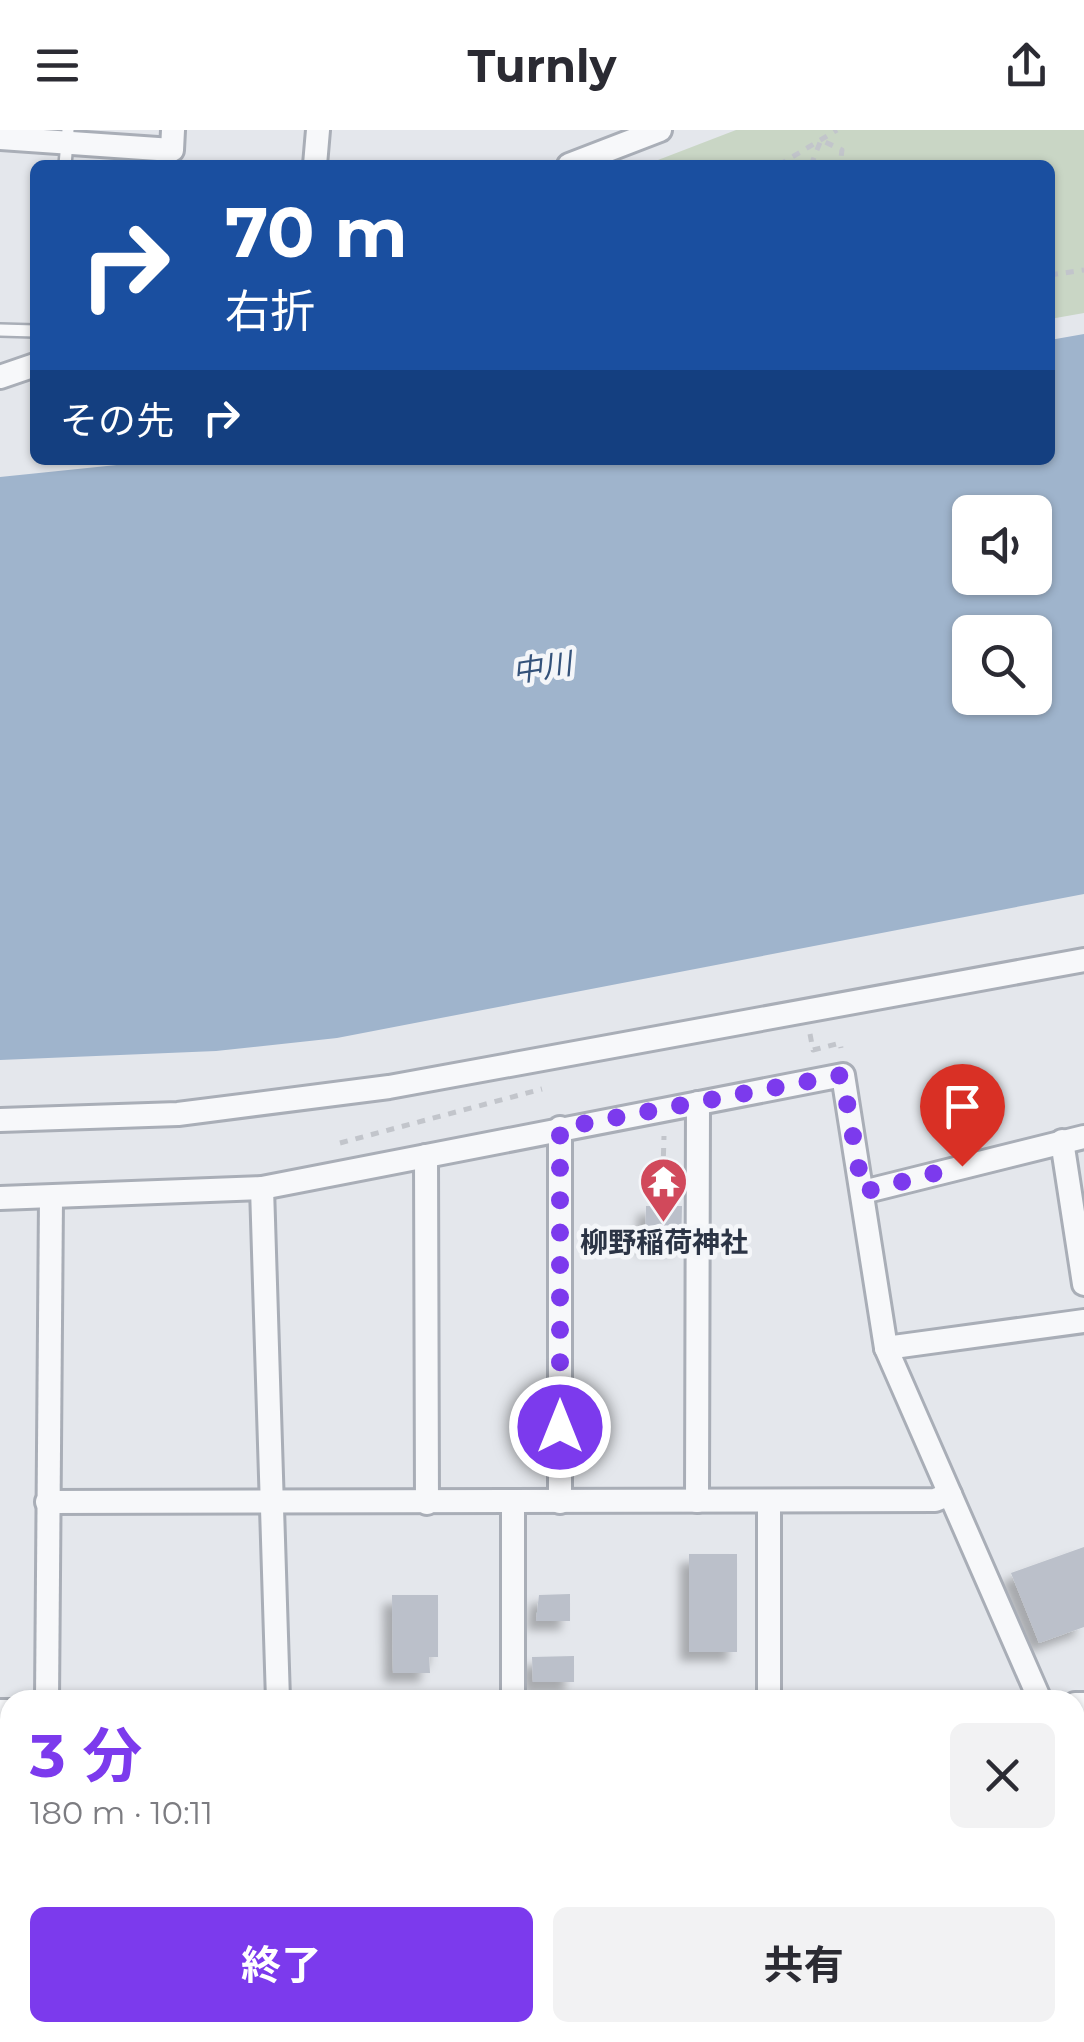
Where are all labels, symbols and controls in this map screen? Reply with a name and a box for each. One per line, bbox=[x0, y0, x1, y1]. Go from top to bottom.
icon: menu bbox=[30, 38, 85, 93]
text: Turnly bbox=[468, 38, 616, 93]
icon: share bbox=[999, 38, 1054, 93]
text: 70 m bbox=[225, 189, 408, 275]
icon: right bbox=[60, 200, 190, 330]
text: 右折 bbox=[225, 283, 315, 338]
icon: right bbox=[194, 390, 249, 445]
text: その先 bbox=[60, 397, 174, 444]
map controls bbox=[952, 495, 1052, 715]
button: sound bbox=[952, 495, 1052, 595]
button: search bbox=[952, 615, 1052, 715]
water label: 中川 bbox=[509, 644, 577, 690]
pin bbox=[920, 1064, 1005, 1167]
icon: arrive bbox=[935, 1079, 990, 1134]
temple icon: 柳野稲荷神社 bbox=[638, 1156, 690, 1224]
place label: 柳野稲荷神社 bbox=[580, 1225, 748, 1259]
position arrow bbox=[508, 1375, 612, 1479]
text: 3 分 bbox=[30, 1719, 143, 1792]
button: close bbox=[950, 1723, 1055, 1828]
text: 180 m · 10:11 bbox=[30, 1793, 213, 1832]
button: 終了 bbox=[30, 1907, 533, 2022]
button: 共有 bbox=[553, 1907, 1055, 2022]

